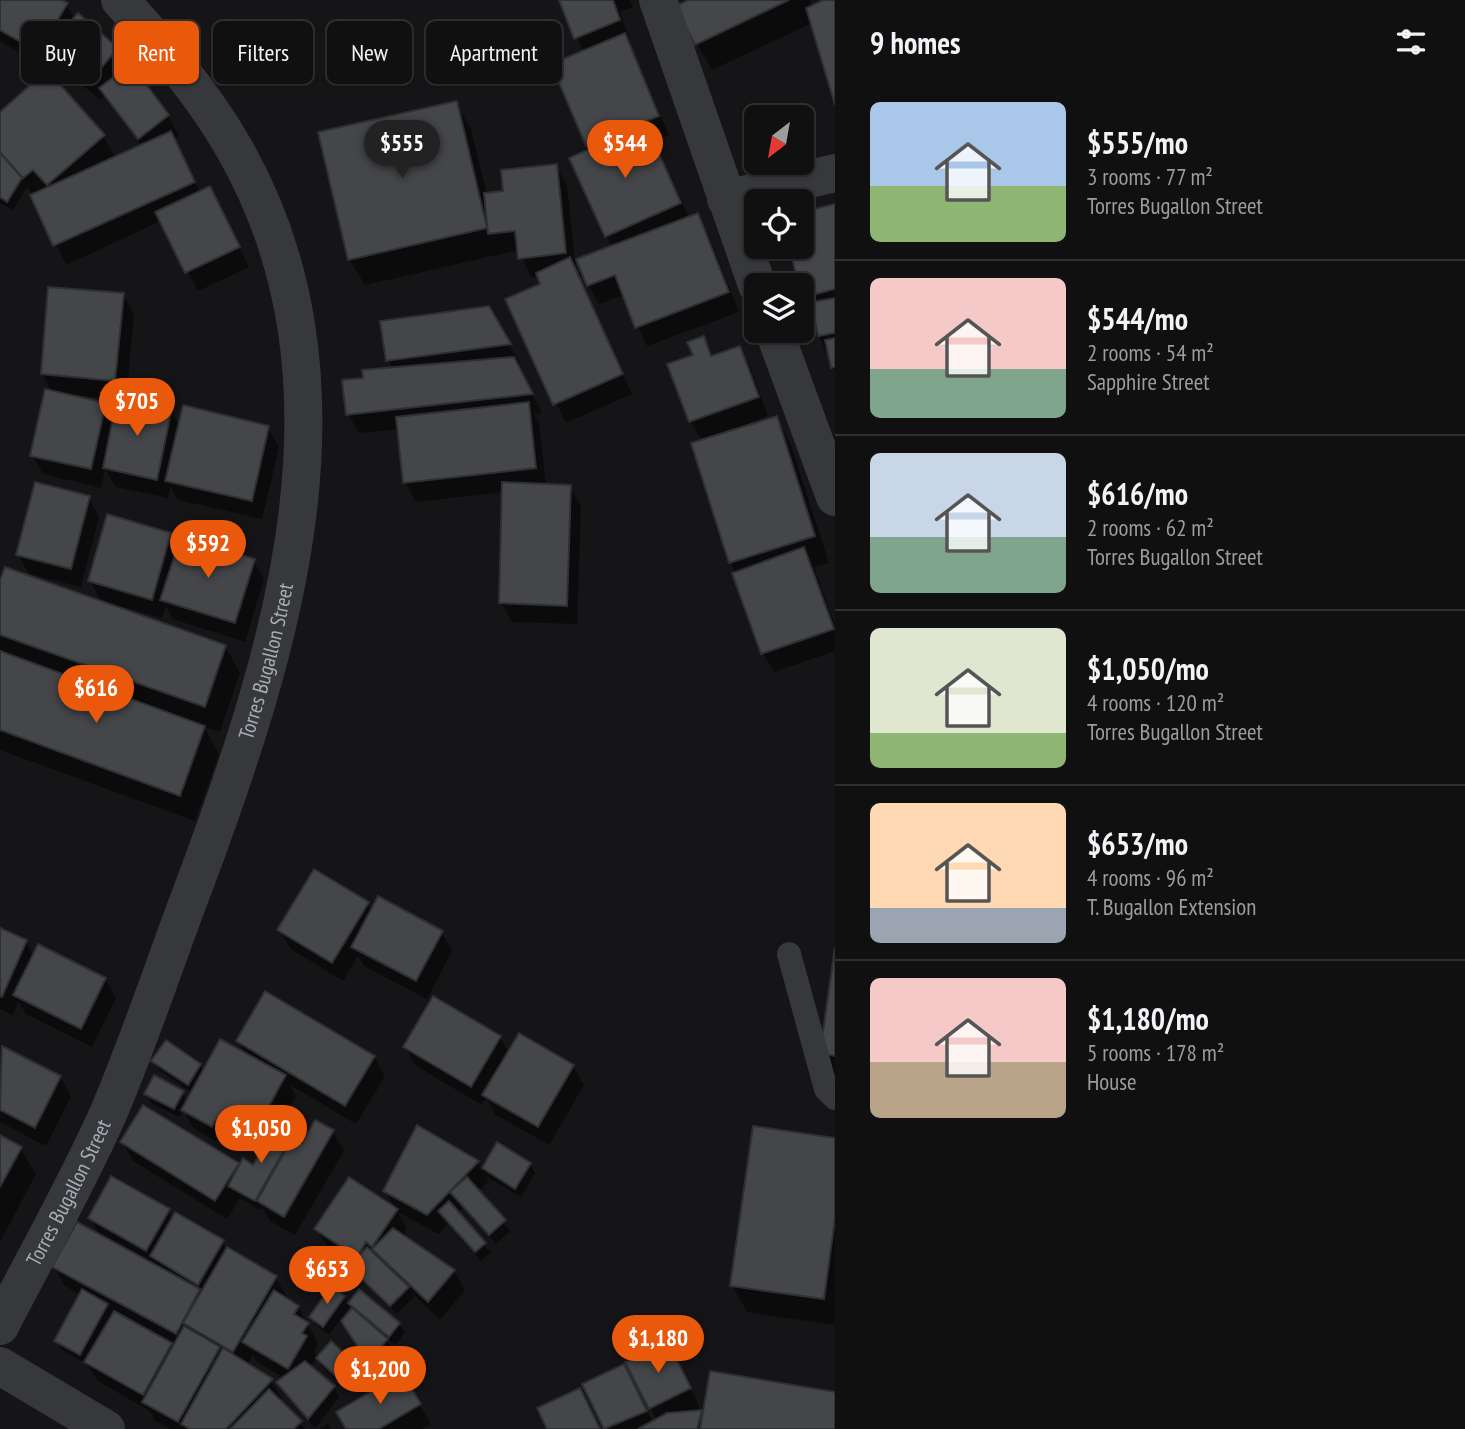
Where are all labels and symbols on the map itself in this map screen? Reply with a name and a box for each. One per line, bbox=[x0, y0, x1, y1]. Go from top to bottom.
north arrow bbox=[744, 105, 814, 175]
pin: $555 bbox=[361, 120, 443, 180]
pin: $544 bbox=[584, 120, 666, 180]
pin: $705 bbox=[96, 378, 178, 438]
pin: $592 bbox=[167, 520, 249, 580]
street label: Torres Bugallon Street bbox=[232, 580, 299, 743]
pin: $616 bbox=[55, 666, 137, 725]
pin: $1,050 bbox=[204, 1106, 318, 1165]
street label: Torres Bugallon Street bbox=[20, 1115, 117, 1271]
pin: $653 bbox=[286, 1246, 368, 1306]
pin: $1,180 bbox=[601, 1316, 715, 1375]
pin: $1,200 bbox=[323, 1346, 437, 1406]

